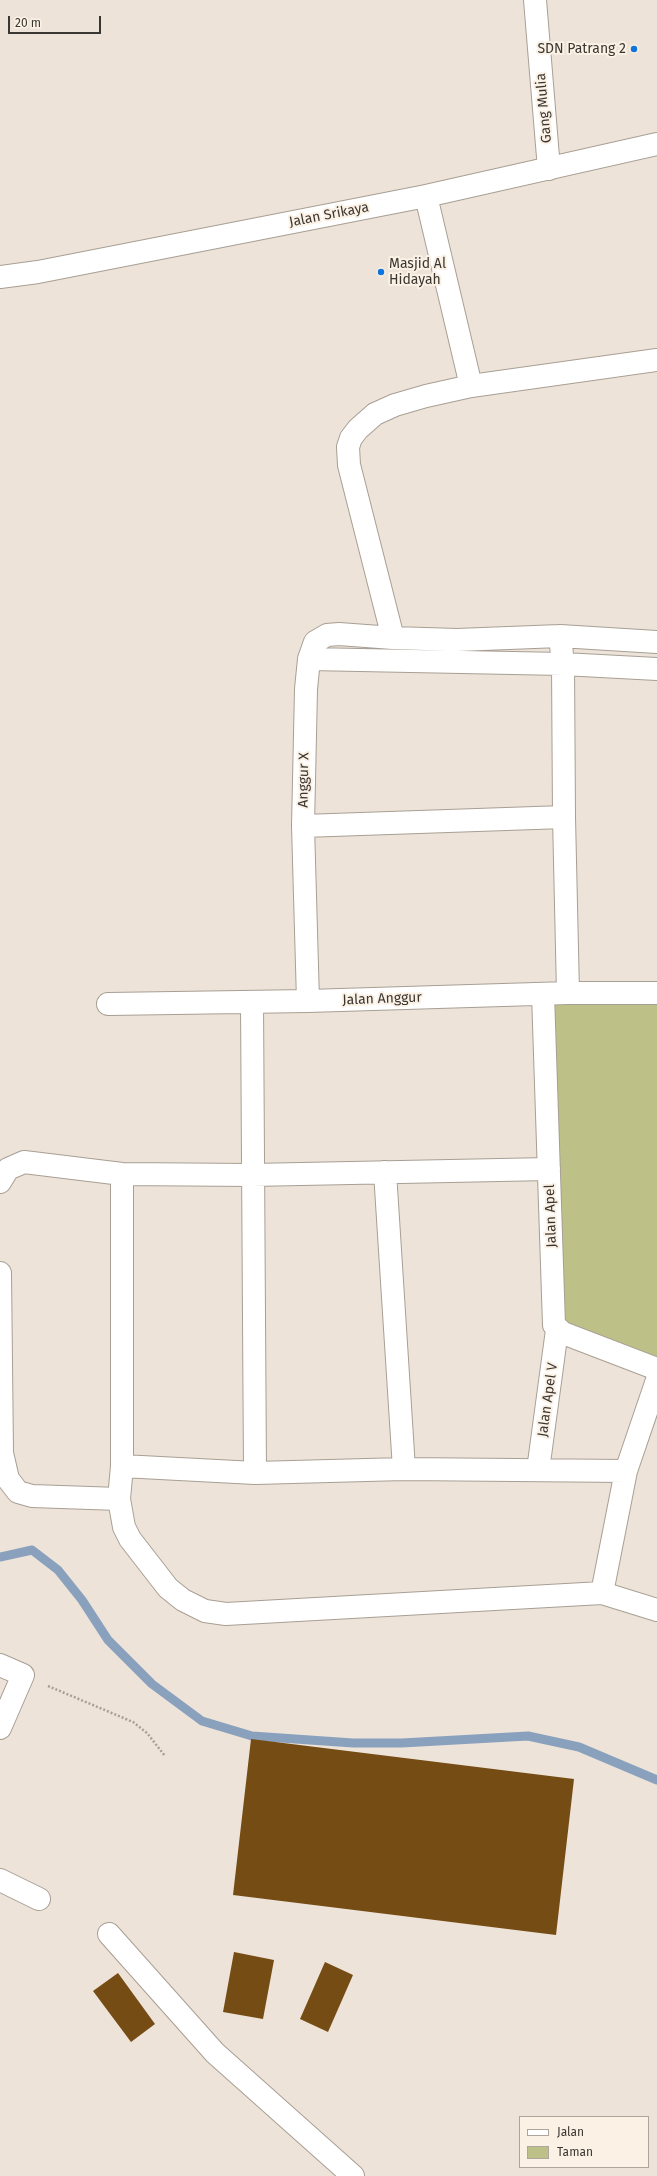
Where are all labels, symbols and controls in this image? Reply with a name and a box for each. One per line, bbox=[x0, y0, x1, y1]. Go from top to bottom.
scale bar bbox=[10, 8, 103, 34]
text: 20 m bbox=[15, 16, 41, 30]
place label: SDN Patrang 2 bbox=[537, 41, 626, 57]
marker: SDN Patrang 2 bbox=[629, 44, 639, 54]
street label: Gang Mulia bbox=[533, 72, 555, 144]
street label: Jalan Srikaya bbox=[288, 199, 370, 231]
place label: Masjid Al Hidayah bbox=[389, 256, 446, 288]
marker: Masjid Al Hidayah bbox=[376, 267, 386, 277]
street label: Anggur X bbox=[295, 752, 313, 808]
street label: Jalan Anggur bbox=[342, 989, 422, 1009]
street label: Jalan Apel bbox=[541, 1184, 561, 1248]
street label: Jalan Apel V bbox=[534, 1362, 562, 1438]
legend bbox=[519, 2116, 649, 2168]
text: Jalan bbox=[557, 2125, 584, 2139]
text: Taman bbox=[557, 2145, 593, 2159]

